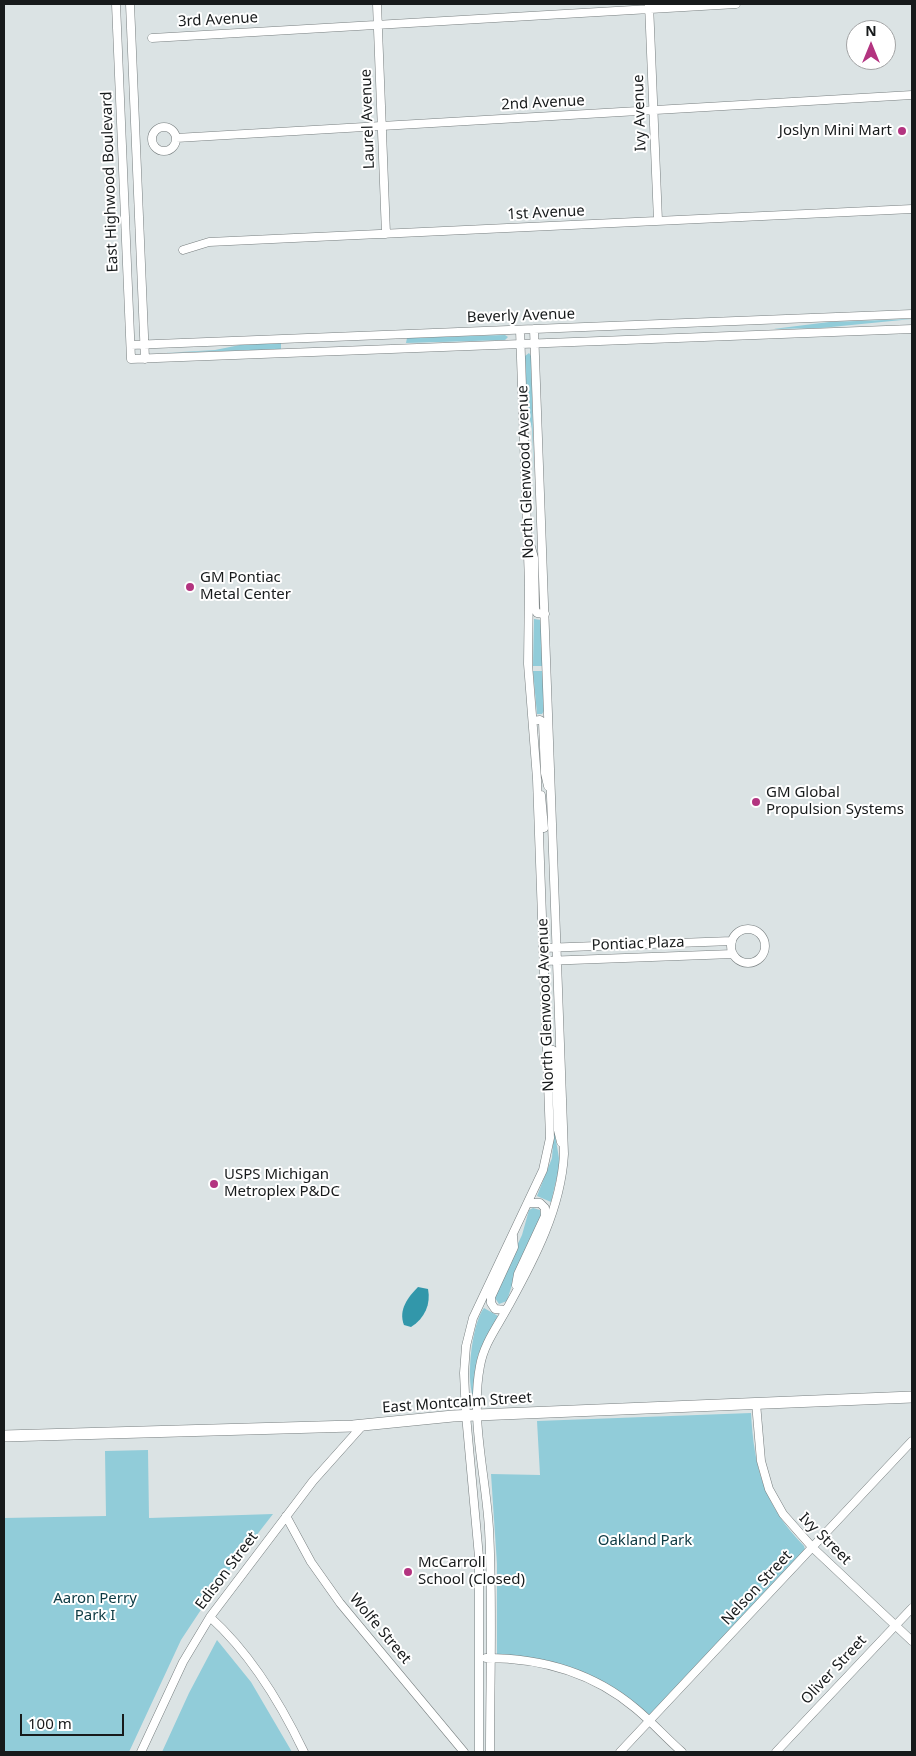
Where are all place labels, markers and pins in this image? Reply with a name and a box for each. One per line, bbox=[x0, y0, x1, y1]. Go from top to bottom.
place label: Joslyn Mini Mart bbox=[779, 122, 892, 140]
marker: Joslyn Mini Mart bbox=[896, 125, 908, 137]
place label: GM Pontiac Metal Center bbox=[200, 569, 291, 604]
marker: GM Pontiac Metal Center bbox=[184, 581, 196, 593]
place label: GM Global Propulsion Systems bbox=[766, 784, 904, 819]
marker: GM Global Propulsion Systems bbox=[750, 796, 762, 808]
place label: USPS Michigan Metroplex P&DC bbox=[224, 1166, 340, 1201]
marker: USPS Michigan Metroplex P&DC bbox=[208, 1178, 220, 1190]
place label: McCarroll School (Closed) bbox=[418, 1554, 525, 1589]
marker: McCarroll School (Closed) bbox=[402, 1566, 414, 1578]

